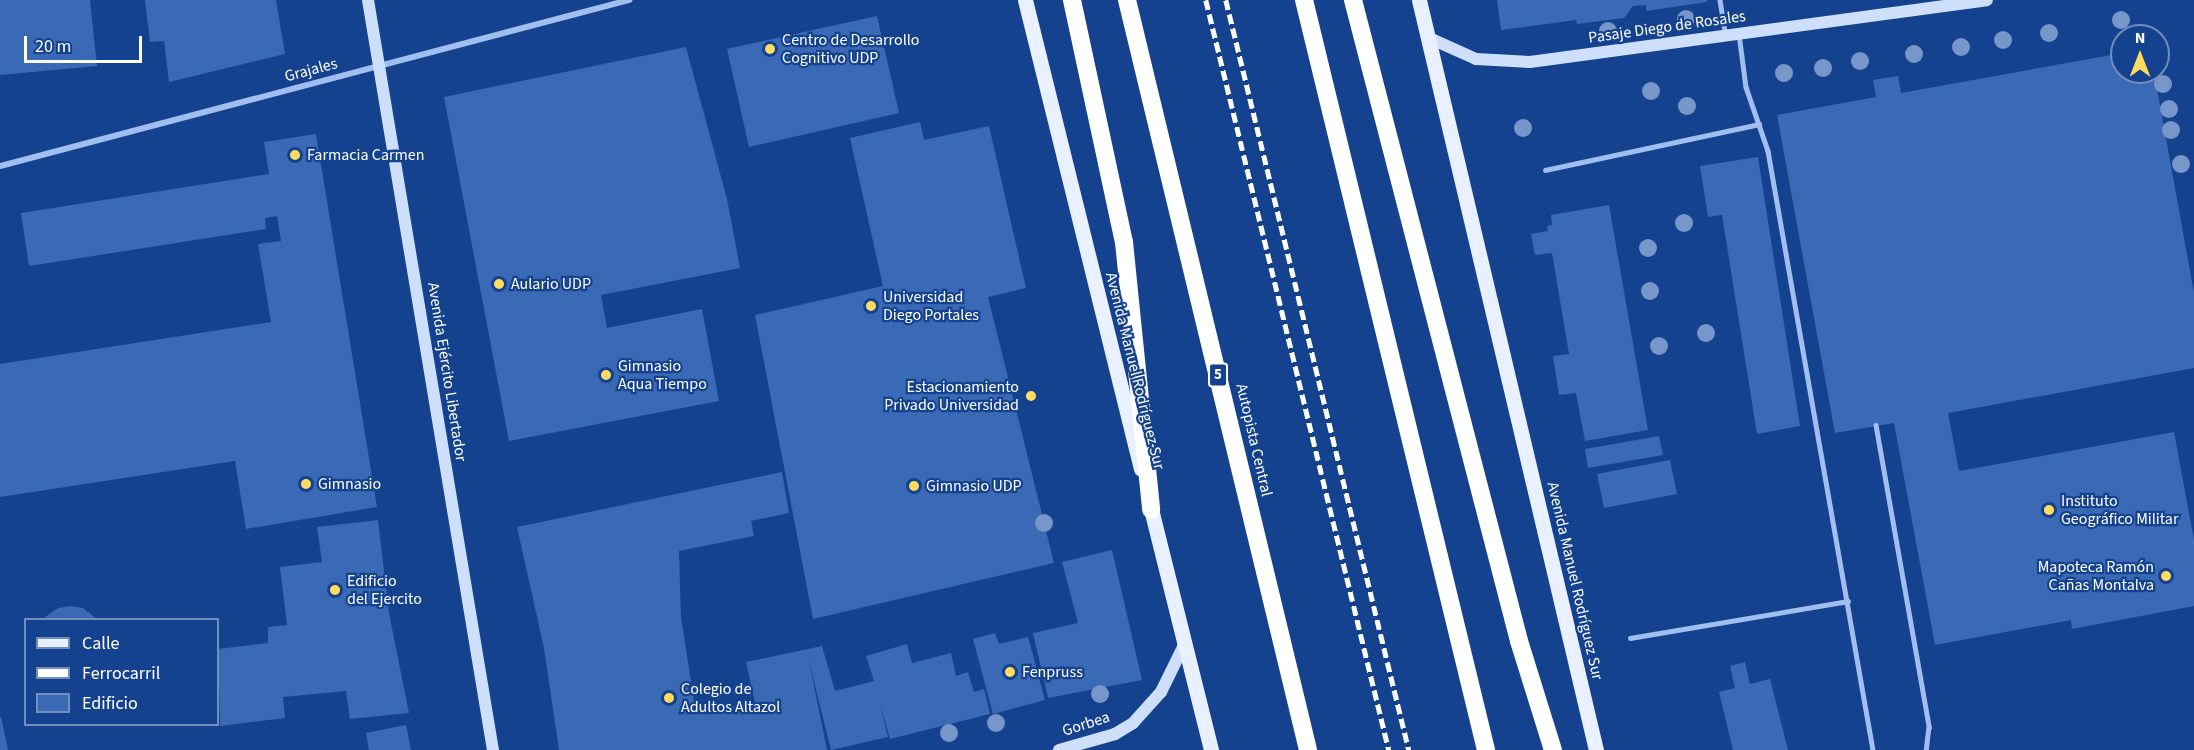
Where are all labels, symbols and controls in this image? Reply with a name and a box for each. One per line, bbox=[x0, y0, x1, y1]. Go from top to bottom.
street label: Pasaje Diego de Rosales bbox=[1587, 6, 1747, 48]
scale bar bbox=[27, 24, 146, 62]
north arrow bbox=[2110, 24, 2170, 84]
text: N bbox=[2135, 27, 2145, 49]
place label: Centro de Desarrollo Cognitivo UDP bbox=[782, 30, 920, 68]
text: 20 m bbox=[35, 34, 71, 59]
marker: Centro de Desarrollo Cognitivo UDP bbox=[763, 42, 777, 56]
street label: Grajales bbox=[283, 54, 339, 86]
place label: Farmacia Carmen bbox=[307, 145, 425, 165]
marker: Farmacia Carmen bbox=[288, 148, 302, 162]
street label: Avenida Manuel Rodríguez Sur bbox=[1101, 270, 1169, 472]
place label: Aulario UDP bbox=[511, 274, 591, 294]
marker: Aulario UDP bbox=[492, 277, 506, 291]
street label: Avenida Ejército Libertador bbox=[423, 281, 471, 463]
place label: Universidad Diego Portales bbox=[883, 287, 979, 325]
marker: Universidad Diego Portales bbox=[864, 299, 878, 313]
place label: Gimnasio Aqua Tiempo bbox=[618, 356, 707, 394]
road number: 5 bbox=[1208, 363, 1228, 387]
marker: Gimnasio Aqua Tiempo bbox=[599, 368, 613, 382]
place label: Estacionamiento Privado Universidad bbox=[884, 377, 1019, 415]
street label: Autopista Central bbox=[1232, 382, 1276, 498]
marker: Estacionamiento Privado Universidad bbox=[1024, 389, 1038, 403]
place label: Gimnasio bbox=[318, 474, 381, 494]
place label: Gimnasio UDP bbox=[926, 476, 1022, 496]
marker: Gimnasio bbox=[299, 477, 313, 491]
marker: Gimnasio UDP bbox=[907, 479, 921, 493]
street label: Avenida Manuel Rodríguez Sur bbox=[1543, 480, 1607, 682]
place label: Instituto Geográfico Militar bbox=[2061, 491, 2178, 529]
marker: Instituto Geográfico Militar bbox=[2042, 503, 2056, 517]
place label: Mapoteca Ramón Cañas Montalva bbox=[2038, 557, 2154, 595]
marker: Mapoteca Ramón Cañas Montalva bbox=[2159, 569, 2173, 583]
place label: Edificio del Ejercito bbox=[347, 571, 422, 609]
marker: Edificio del Ejercito bbox=[328, 583, 342, 597]
legend bbox=[24, 618, 219, 726]
text: Calle bbox=[82, 631, 119, 656]
text: Ferrocarril bbox=[82, 661, 160, 686]
place label: Fenpruss bbox=[1022, 662, 1083, 682]
marker: Fenpruss bbox=[1003, 665, 1017, 679]
place label: Colegio de Adultos Altazol bbox=[681, 679, 780, 717]
text: Edificio bbox=[82, 691, 138, 716]
marker: Colegio de Adultos Altazol bbox=[662, 691, 676, 705]
street label: Gorbea bbox=[1060, 707, 1112, 741]

